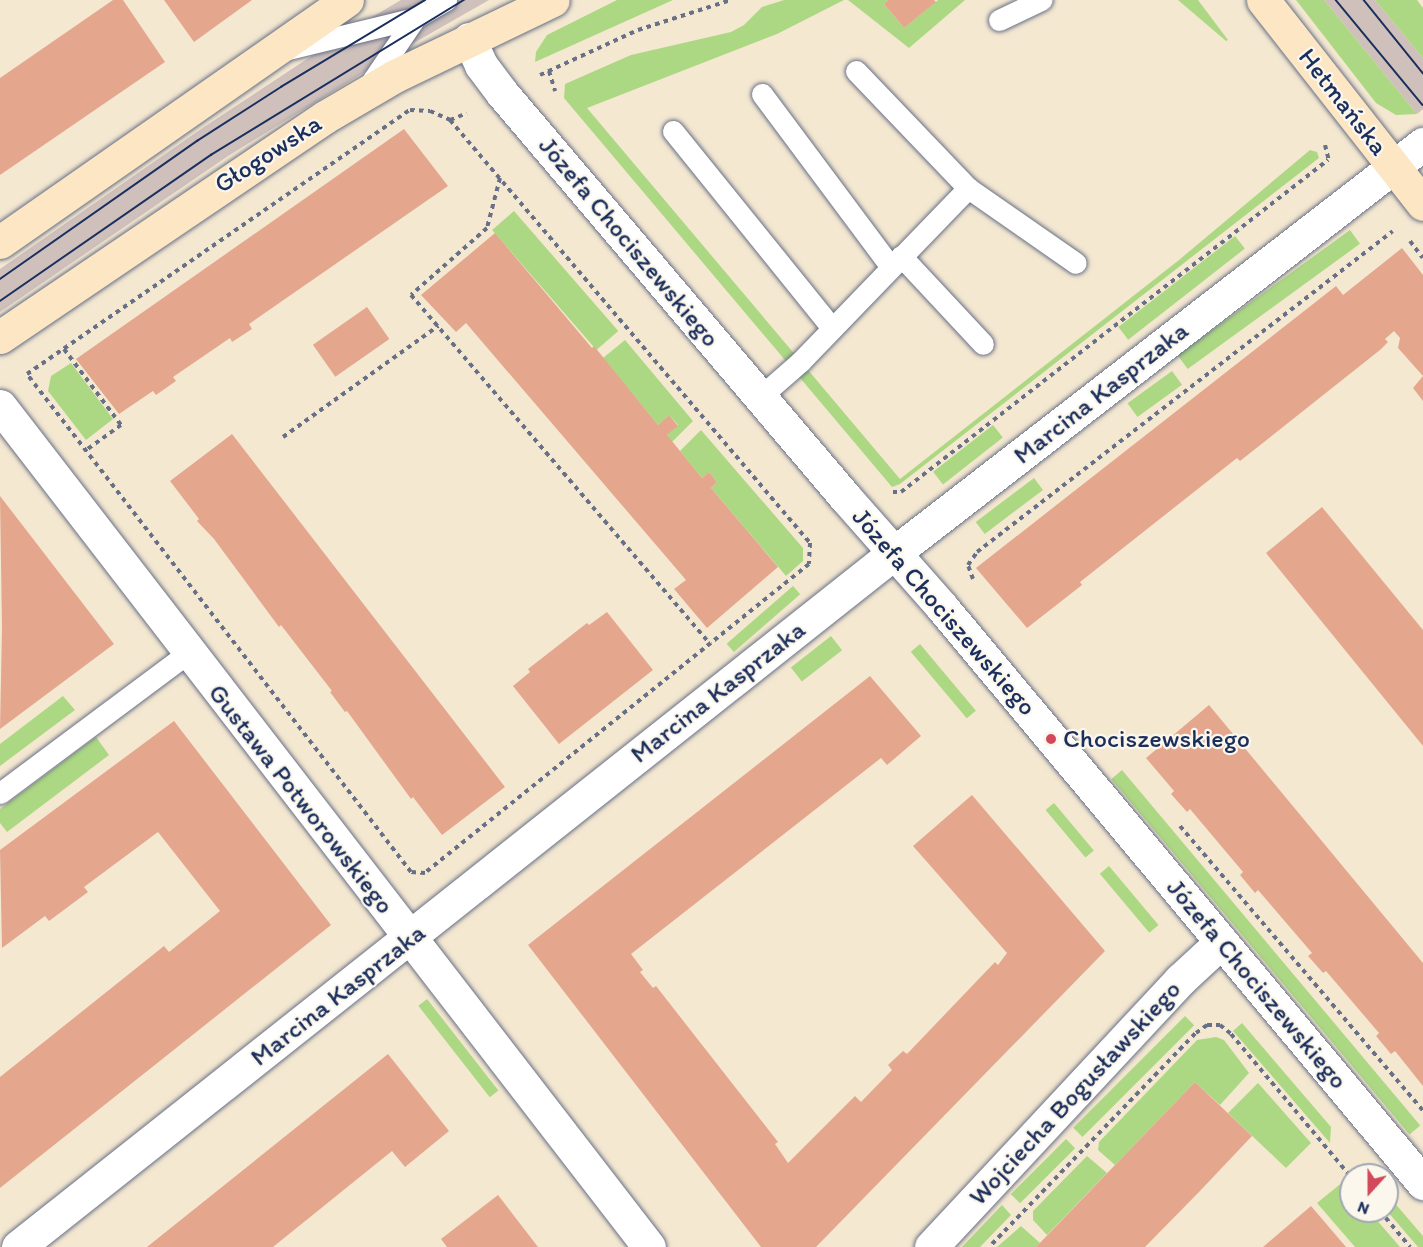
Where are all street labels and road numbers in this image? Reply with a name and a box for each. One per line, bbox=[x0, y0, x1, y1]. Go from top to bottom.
street label: Hetmańska bbox=[1292, 42, 1394, 162]
street label: Głogowska bbox=[209, 108, 327, 200]
street label: Józefa Chociszewskiego bbox=[532, 130, 726, 354]
street label: Marcina Kasprzaka bbox=[1007, 315, 1195, 471]
street label: Józefa Chociszewskiego bbox=[845, 502, 1043, 722]
street label: Marcina Kasprzaka bbox=[624, 614, 812, 770]
street label: Gustawa Potworowskiego bbox=[202, 678, 400, 920]
street label: Józefa Chociszewskiego bbox=[1160, 872, 1354, 1096]
street label: Marcina Kasprzaka bbox=[244, 917, 432, 1073]
street label: Wojciecha Bogusławskiego bbox=[963, 974, 1187, 1212]

